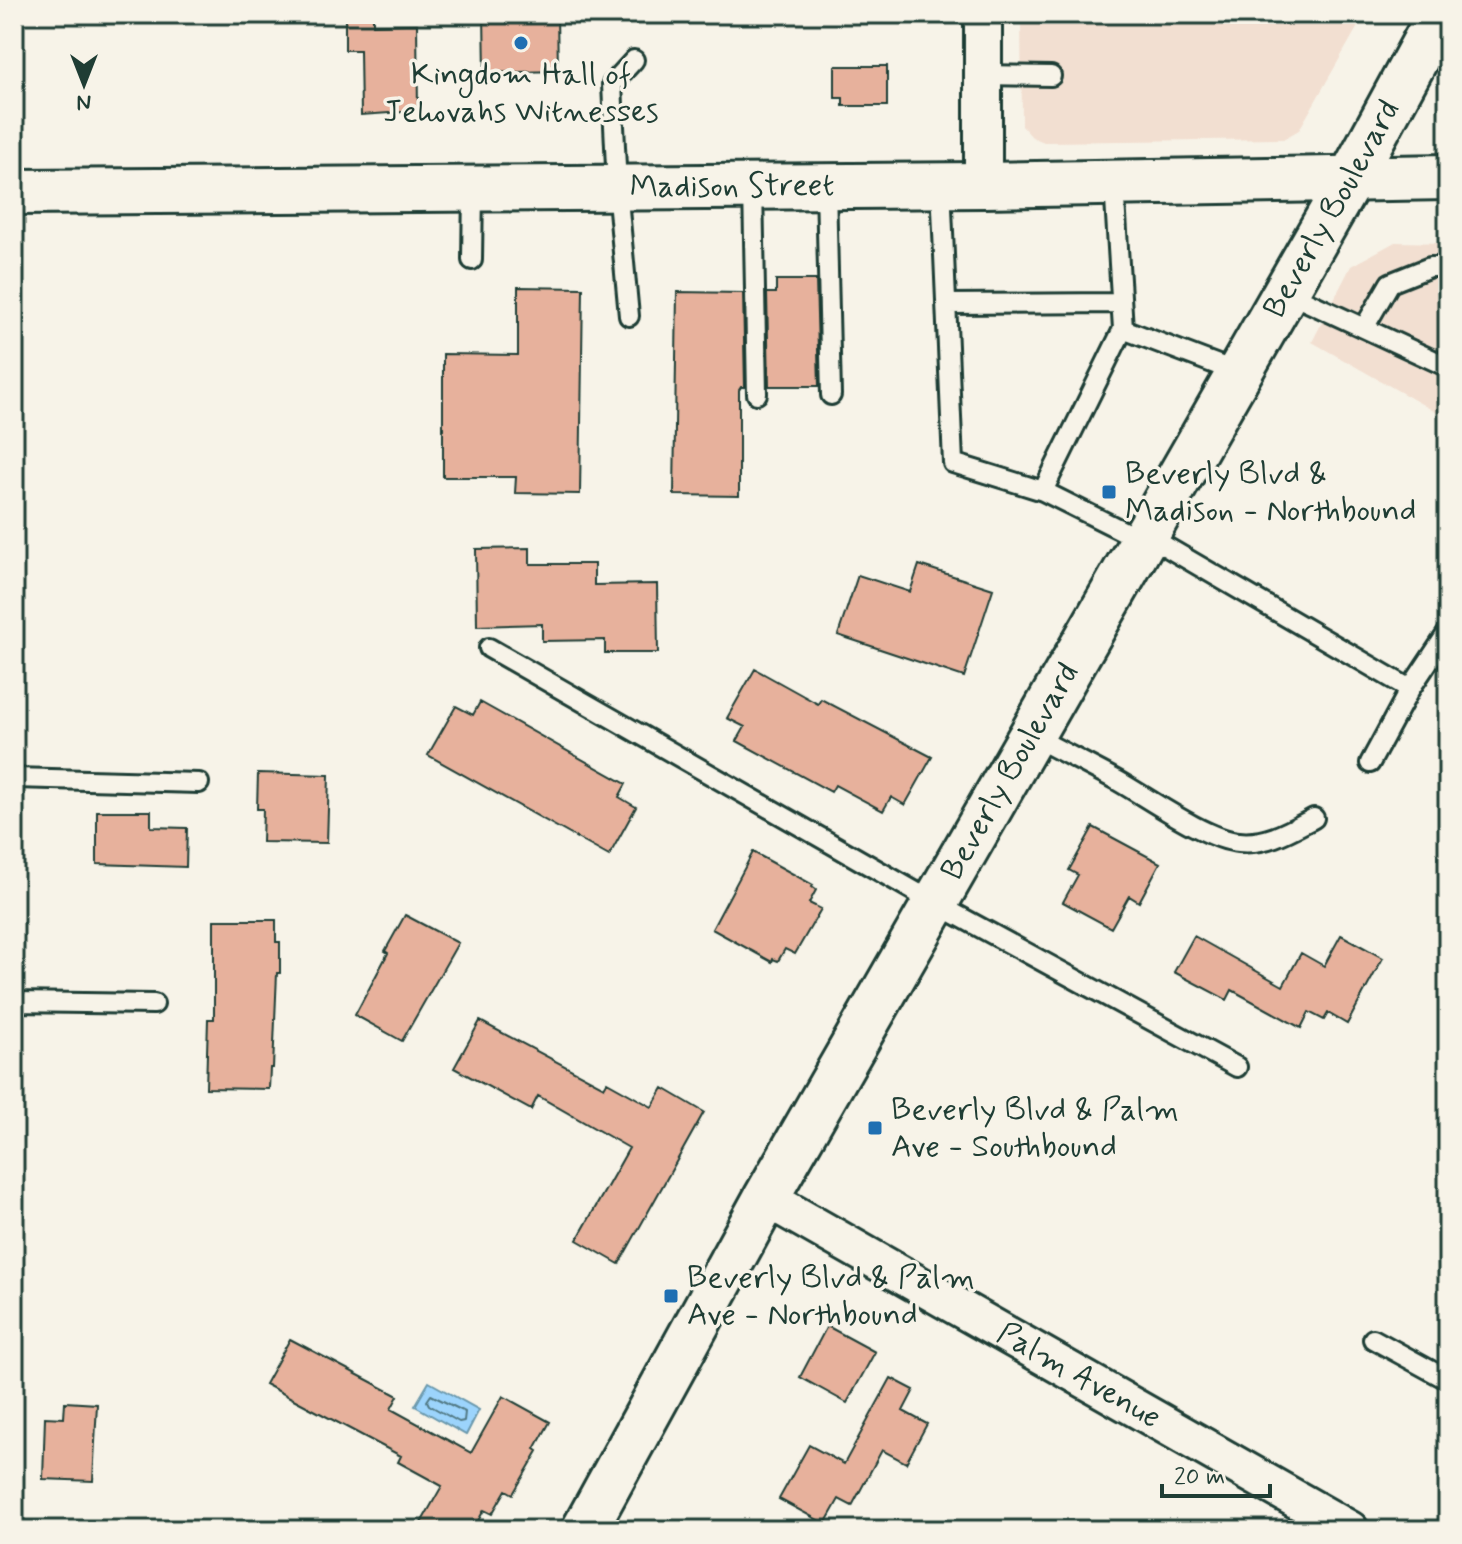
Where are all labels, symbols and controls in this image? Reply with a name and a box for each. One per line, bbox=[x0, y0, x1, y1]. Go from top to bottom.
marker: Kingdom Hall of Jehovahs Witnesses bbox=[512, 34, 530, 52]
north arrow bbox=[44, 44, 124, 124]
place label: Kingdom Hall of Jehovahs Witnesses bbox=[383, 54, 659, 133]
text: N bbox=[77, 88, 91, 116]
street label: Beverly Boulevard bbox=[1254, 93, 1410, 326]
street label: Madison Street bbox=[630, 165, 834, 209]
place label: Beverly Blvd & Madison - Northbound bbox=[1125, 453, 1417, 532]
marker: Beverly Blvd & Madison - Northbound bbox=[1100, 483, 1118, 501]
street label: Beverly Boulevard bbox=[932, 656, 1089, 888]
place label: Beverly Blvd & Palm Ave - Southbound bbox=[891, 1089, 1179, 1168]
marker: Beverly Blvd & Palm Ave - Southbound bbox=[866, 1119, 884, 1137]
place label: Beverly Blvd & Palm Ave - Northbound bbox=[687, 1257, 975, 1336]
marker: Beverly Blvd & Palm Ave - Northbound bbox=[662, 1287, 680, 1305]
street label: Palm Avenue bbox=[989, 1313, 1168, 1439]
scale bar bbox=[1162, 1448, 1270, 1498]
text: 20 m bbox=[1174, 1462, 1225, 1493]

